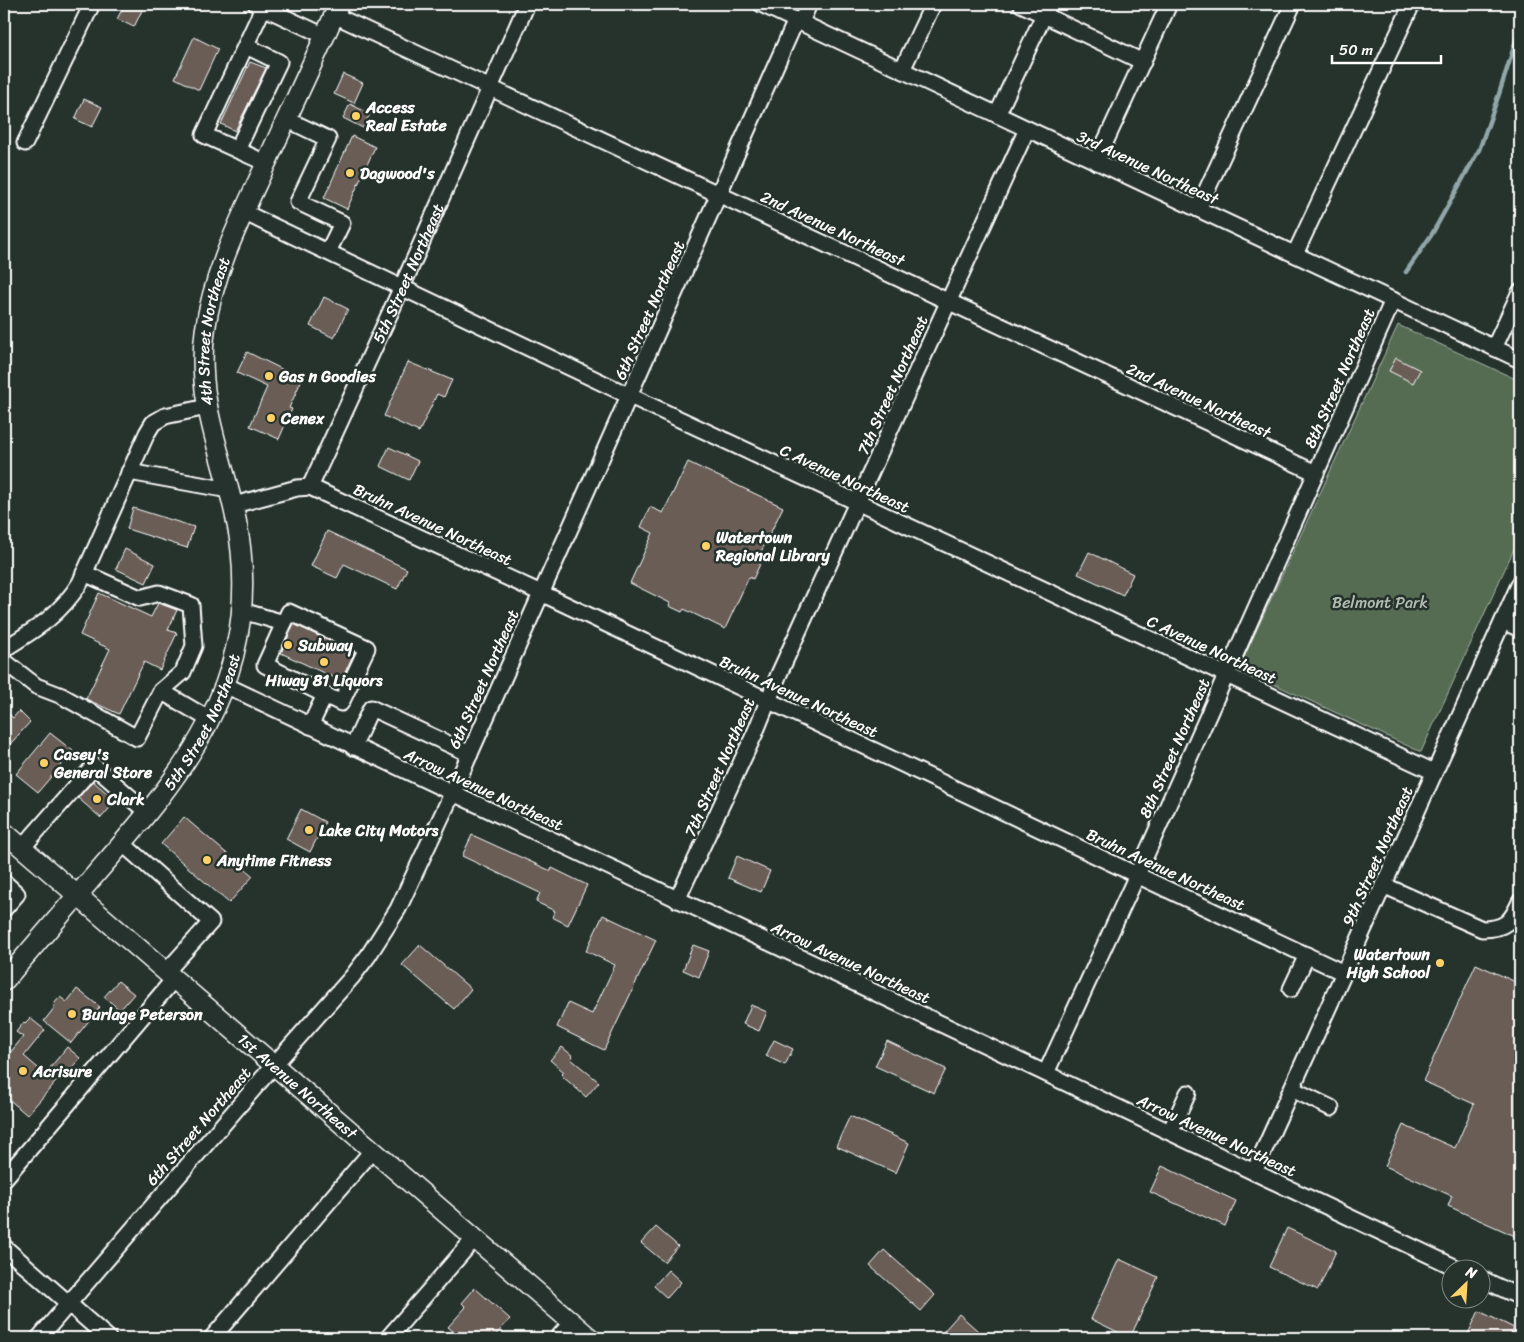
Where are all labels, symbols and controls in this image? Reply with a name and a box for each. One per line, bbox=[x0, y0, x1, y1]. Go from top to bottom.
scale bar bbox=[1332, 32, 1440, 64]
text: 50 m bbox=[1339, 37, 1374, 63]
place label: Access Real Estate bbox=[365, 93, 447, 140]
marker: Access Real Estate bbox=[350, 110, 362, 122]
street label: 3rd Avenue Northeast bbox=[1072, 122, 1224, 213]
place label: Dagwood's bbox=[360, 159, 435, 188]
marker: Dagwood's bbox=[344, 167, 356, 179]
street label: 2nd Avenue Northeast bbox=[756, 182, 910, 275]
street label: 5th Street Northeast bbox=[364, 199, 452, 348]
street label: 6th Street Northeast bbox=[606, 236, 693, 385]
street label: 4th Street Northeast bbox=[189, 253, 239, 408]
street label: 8th Street Northeast bbox=[1296, 304, 1383, 453]
street label: 7th Street Northeast bbox=[849, 311, 936, 460]
street label: 2nd Avenue Northeast bbox=[1122, 354, 1276, 447]
place label: Gas n Goodies bbox=[278, 362, 376, 391]
marker: Gas n Goodies bbox=[263, 370, 275, 382]
place label: Cenex bbox=[280, 404, 325, 433]
marker: Cenex bbox=[265, 412, 277, 424]
street label: C Avenue Northeast bbox=[775, 436, 915, 521]
street label: Bruhn Avenue Northeast bbox=[348, 475, 517, 574]
place label: Watertown Regional Library bbox=[715, 523, 830, 570]
marker: Watertown Regional Library bbox=[700, 540, 712, 552]
park label: Belmont Park bbox=[1332, 588, 1428, 617]
street label: 6th Street Northeast bbox=[440, 605, 527, 754]
street label: C Avenue Northeast bbox=[1142, 607, 1282, 692]
place label: Subway bbox=[297, 631, 353, 660]
marker: Subway bbox=[282, 639, 294, 651]
street label: Bruhn Avenue Northeast bbox=[714, 647, 883, 746]
street label: 5th Street Northeast bbox=[155, 651, 249, 797]
marker: Hiway 81 Liquors bbox=[318, 656, 330, 668]
place label: Hiway 81 Liquors bbox=[264, 666, 383, 695]
street label: 8th Street Northeast bbox=[1131, 674, 1218, 823]
street label: 7th Street Northeast bbox=[676, 693, 763, 842]
street label: Arrow Avenue Northeast bbox=[398, 739, 568, 839]
place label: Casey's General Store bbox=[53, 740, 153, 787]
marker: Casey's General Store bbox=[38, 757, 50, 769]
street label: 9th Street Northeast bbox=[1334, 781, 1421, 931]
place label: Clark bbox=[106, 785, 145, 814]
marker: Clark bbox=[91, 793, 103, 805]
place label: Lake City Motors bbox=[319, 816, 439, 845]
street label: Bruhn Avenue Northeast bbox=[1081, 820, 1250, 919]
marker: Lake City Motors bbox=[303, 824, 315, 836]
place label: Anytime Fitness bbox=[216, 846, 332, 875]
marker: Anytime Fitness bbox=[201, 854, 213, 866]
street label: Arrow Avenue Northeast bbox=[765, 912, 935, 1012]
place label: Watertown High School bbox=[1345, 940, 1431, 987]
marker: Watertown High School bbox=[1434, 957, 1446, 969]
place label: Burlage Peterson bbox=[82, 1000, 203, 1029]
marker: Burlage Peterson bbox=[66, 1008, 78, 1020]
street label: 1st Avenue Northeast bbox=[231, 1025, 365, 1147]
place label: Acrisure bbox=[32, 1057, 92, 1086]
street label: 6th Street Northeast bbox=[138, 1060, 259, 1192]
marker: Acrisure bbox=[17, 1065, 29, 1077]
street label: Arrow Avenue Northeast bbox=[1131, 1085, 1301, 1185]
text: N bbox=[1461, 1259, 1481, 1286]
north arrow bbox=[1442, 1260, 1492, 1310]

